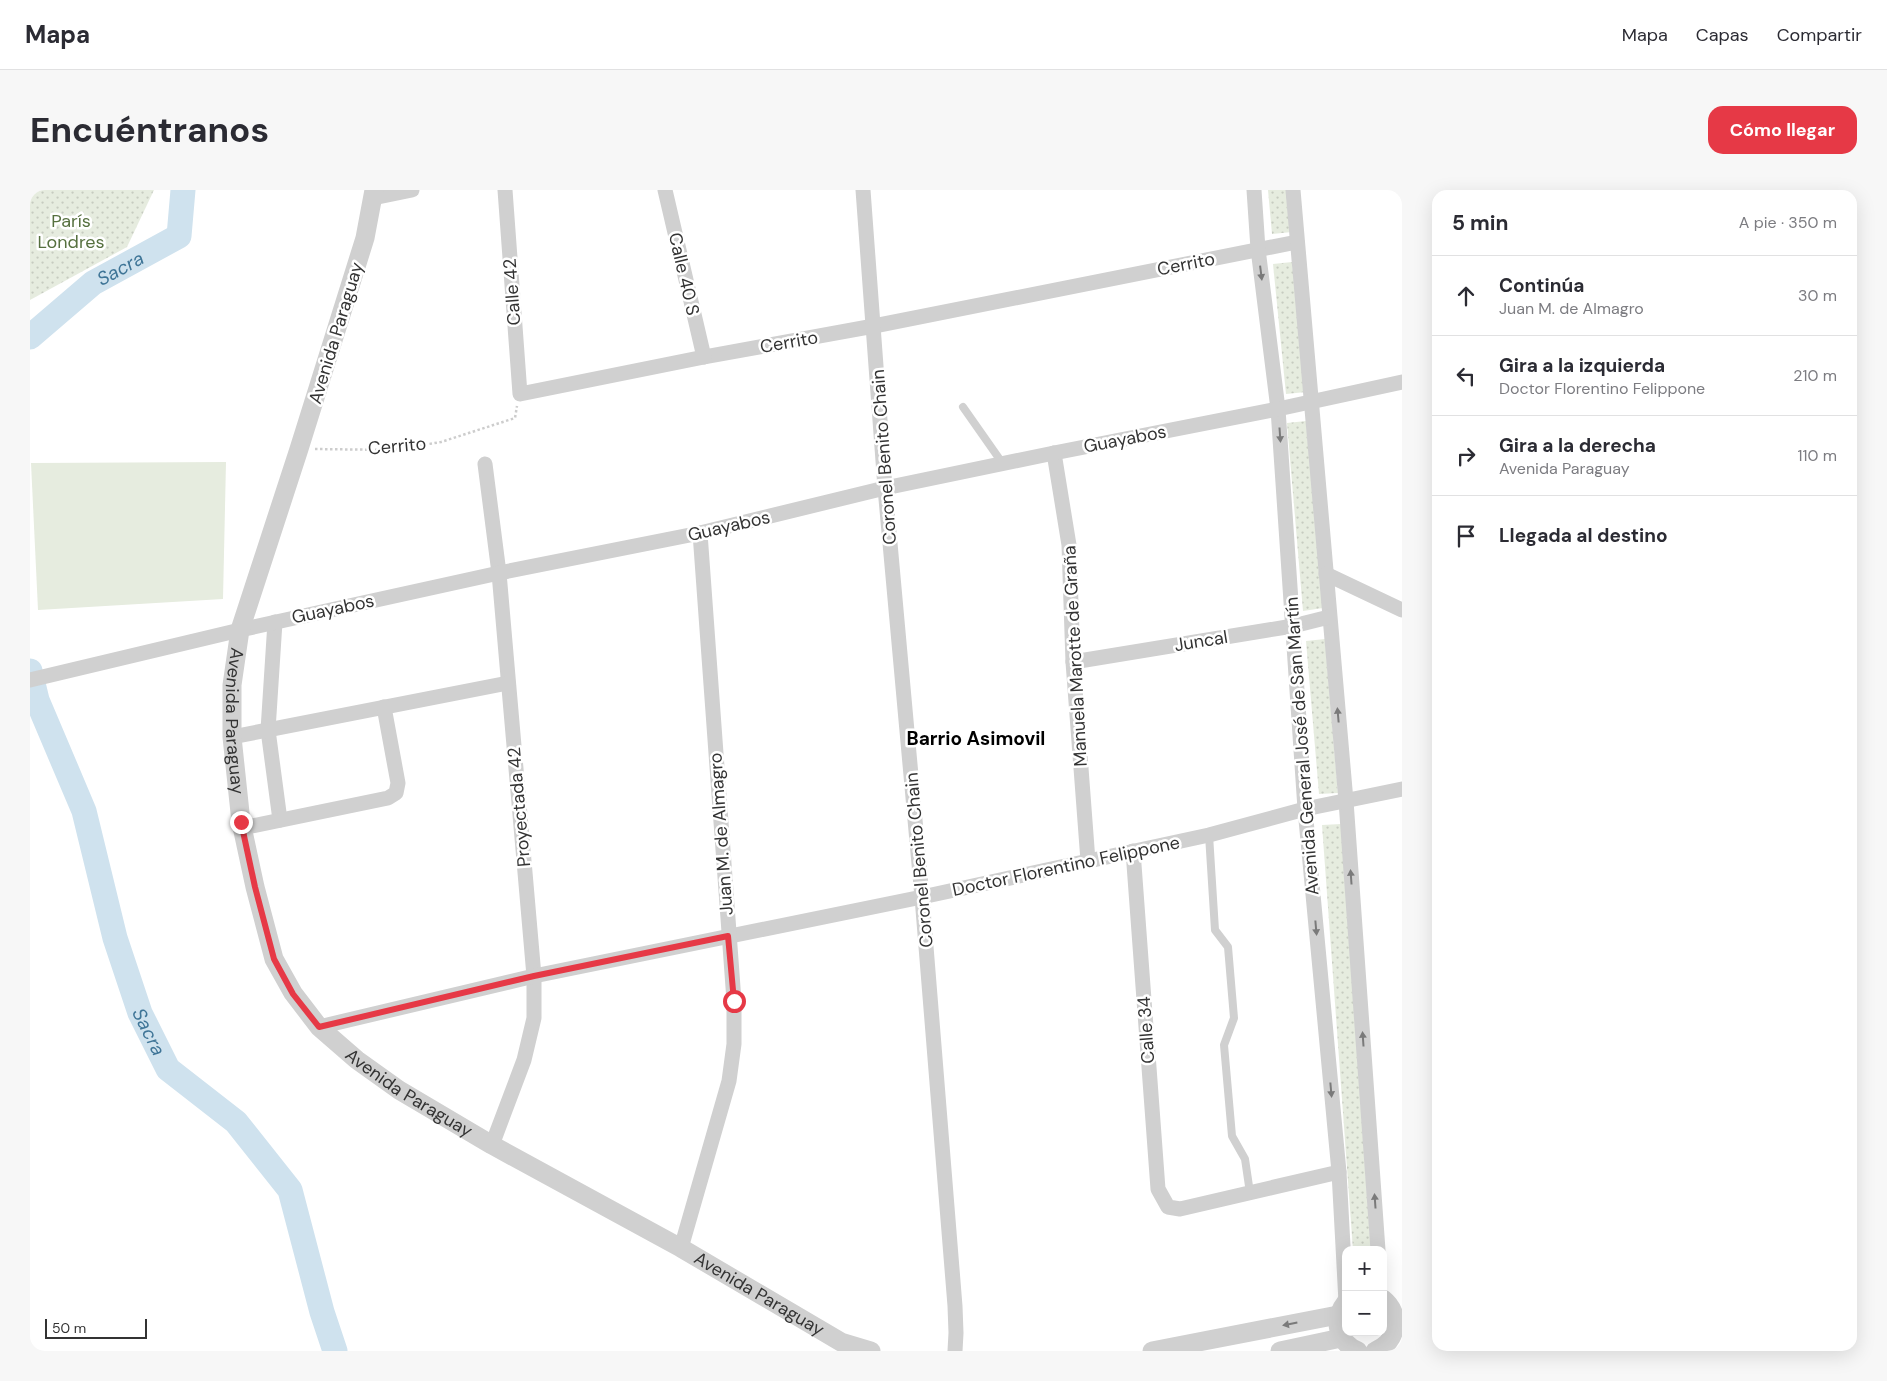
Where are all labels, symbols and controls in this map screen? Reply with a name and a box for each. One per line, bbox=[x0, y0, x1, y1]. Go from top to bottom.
text: Mapa bbox=[25, 19, 90, 50]
text: Mapa bbox=[1622, 23, 1668, 47]
text: Capas bbox=[1696, 23, 1749, 47]
text: Compartir bbox=[1777, 23, 1862, 47]
button: Cómo llegar bbox=[1708, 106, 1857, 154]
text: Encuéntranos bbox=[30, 107, 269, 153]
park label: París Londres bbox=[38, 209, 104, 254]
text: 5 min bbox=[1452, 209, 1508, 237]
text: A pie · 350 m bbox=[1739, 212, 1837, 233]
street label: Calle 40 S bbox=[663, 230, 705, 318]
water label: Sacra bbox=[92, 245, 148, 291]
street label: Cerrito bbox=[1155, 247, 1217, 281]
street label: Calle 42 bbox=[498, 258, 526, 326]
street label: Avenida Paraguay bbox=[303, 259, 369, 407]
one-way arrow bbox=[1257, 266, 1265, 282]
text: Continúa bbox=[1499, 273, 1584, 298]
icon: ahead bbox=[1452, 282, 1480, 310]
text: 30 m bbox=[1798, 285, 1837, 306]
text: Juan M. de Almagro bbox=[1499, 298, 1644, 319]
street label: Cerrito bbox=[758, 325, 820, 359]
text: Gira a la izquierda bbox=[1499, 353, 1665, 378]
icon: left bbox=[1452, 362, 1480, 390]
text: 210 m bbox=[1793, 365, 1837, 386]
street label: Coronel Benito Chain bbox=[866, 369, 902, 545]
text: Doctor Florentino Felippone bbox=[1499, 378, 1705, 399]
street label: Guayabos bbox=[1082, 419, 1168, 459]
one-way arrow bbox=[1276, 427, 1284, 443]
street label: Cerrito bbox=[367, 432, 427, 460]
text: Gira a la derecha bbox=[1499, 433, 1656, 458]
icon: right bbox=[1452, 442, 1480, 470]
text: 110 m bbox=[1798, 445, 1837, 466]
text: Avenida Paraguay bbox=[1499, 458, 1630, 479]
street label: Guayabos bbox=[686, 505, 772, 547]
icon: arrive bbox=[1452, 522, 1480, 550]
text: Llegada al destino bbox=[1499, 523, 1668, 548]
street label: Manuela Marotte de Graña bbox=[1057, 545, 1093, 767]
street label: Guayabos bbox=[290, 589, 376, 629]
street label: Avenida General José de San Martín bbox=[1280, 596, 1324, 896]
street label: Juncal bbox=[1173, 625, 1229, 657]
street label: Avenida Paraguay bbox=[220, 646, 250, 796]
one-way arrow bbox=[1334, 707, 1342, 723]
district label: Barrio Asimovil bbox=[907, 726, 1045, 751]
street label: Proyectada 42 bbox=[502, 746, 536, 868]
street label: Juan M. de Almagro bbox=[703, 752, 739, 916]
street label: Coronel Benito Chain bbox=[899, 771, 939, 949]
route end bbox=[230, 811, 253, 834]
street label: Doctor Florentino Felippone bbox=[950, 830, 1182, 902]
one-way arrow bbox=[1347, 869, 1355, 885]
one-way arrow bbox=[1312, 921, 1320, 937]
route start bbox=[723, 990, 746, 1013]
street label: Calle 34 bbox=[1132, 996, 1160, 1064]
water label: Sacra bbox=[127, 1004, 172, 1060]
one-way arrow bbox=[1359, 1031, 1367, 1047]
street label: Avenida Paraguay bbox=[340, 1043, 477, 1143]
one-way arrow bbox=[1327, 1082, 1335, 1098]
one-way arrow bbox=[1370, 1193, 1378, 1209]
street label: Avenida Paraguay bbox=[690, 1246, 829, 1342]
map controls bbox=[1342, 1246, 1387, 1336]
button: + bbox=[1342, 1246, 1387, 1291]
button: − bbox=[1342, 1291, 1387, 1336]
scale bar bbox=[45, 1316, 148, 1339]
text: 50 m bbox=[52, 1319, 86, 1337]
one-way arrow bbox=[1282, 1321, 1298, 1329]

